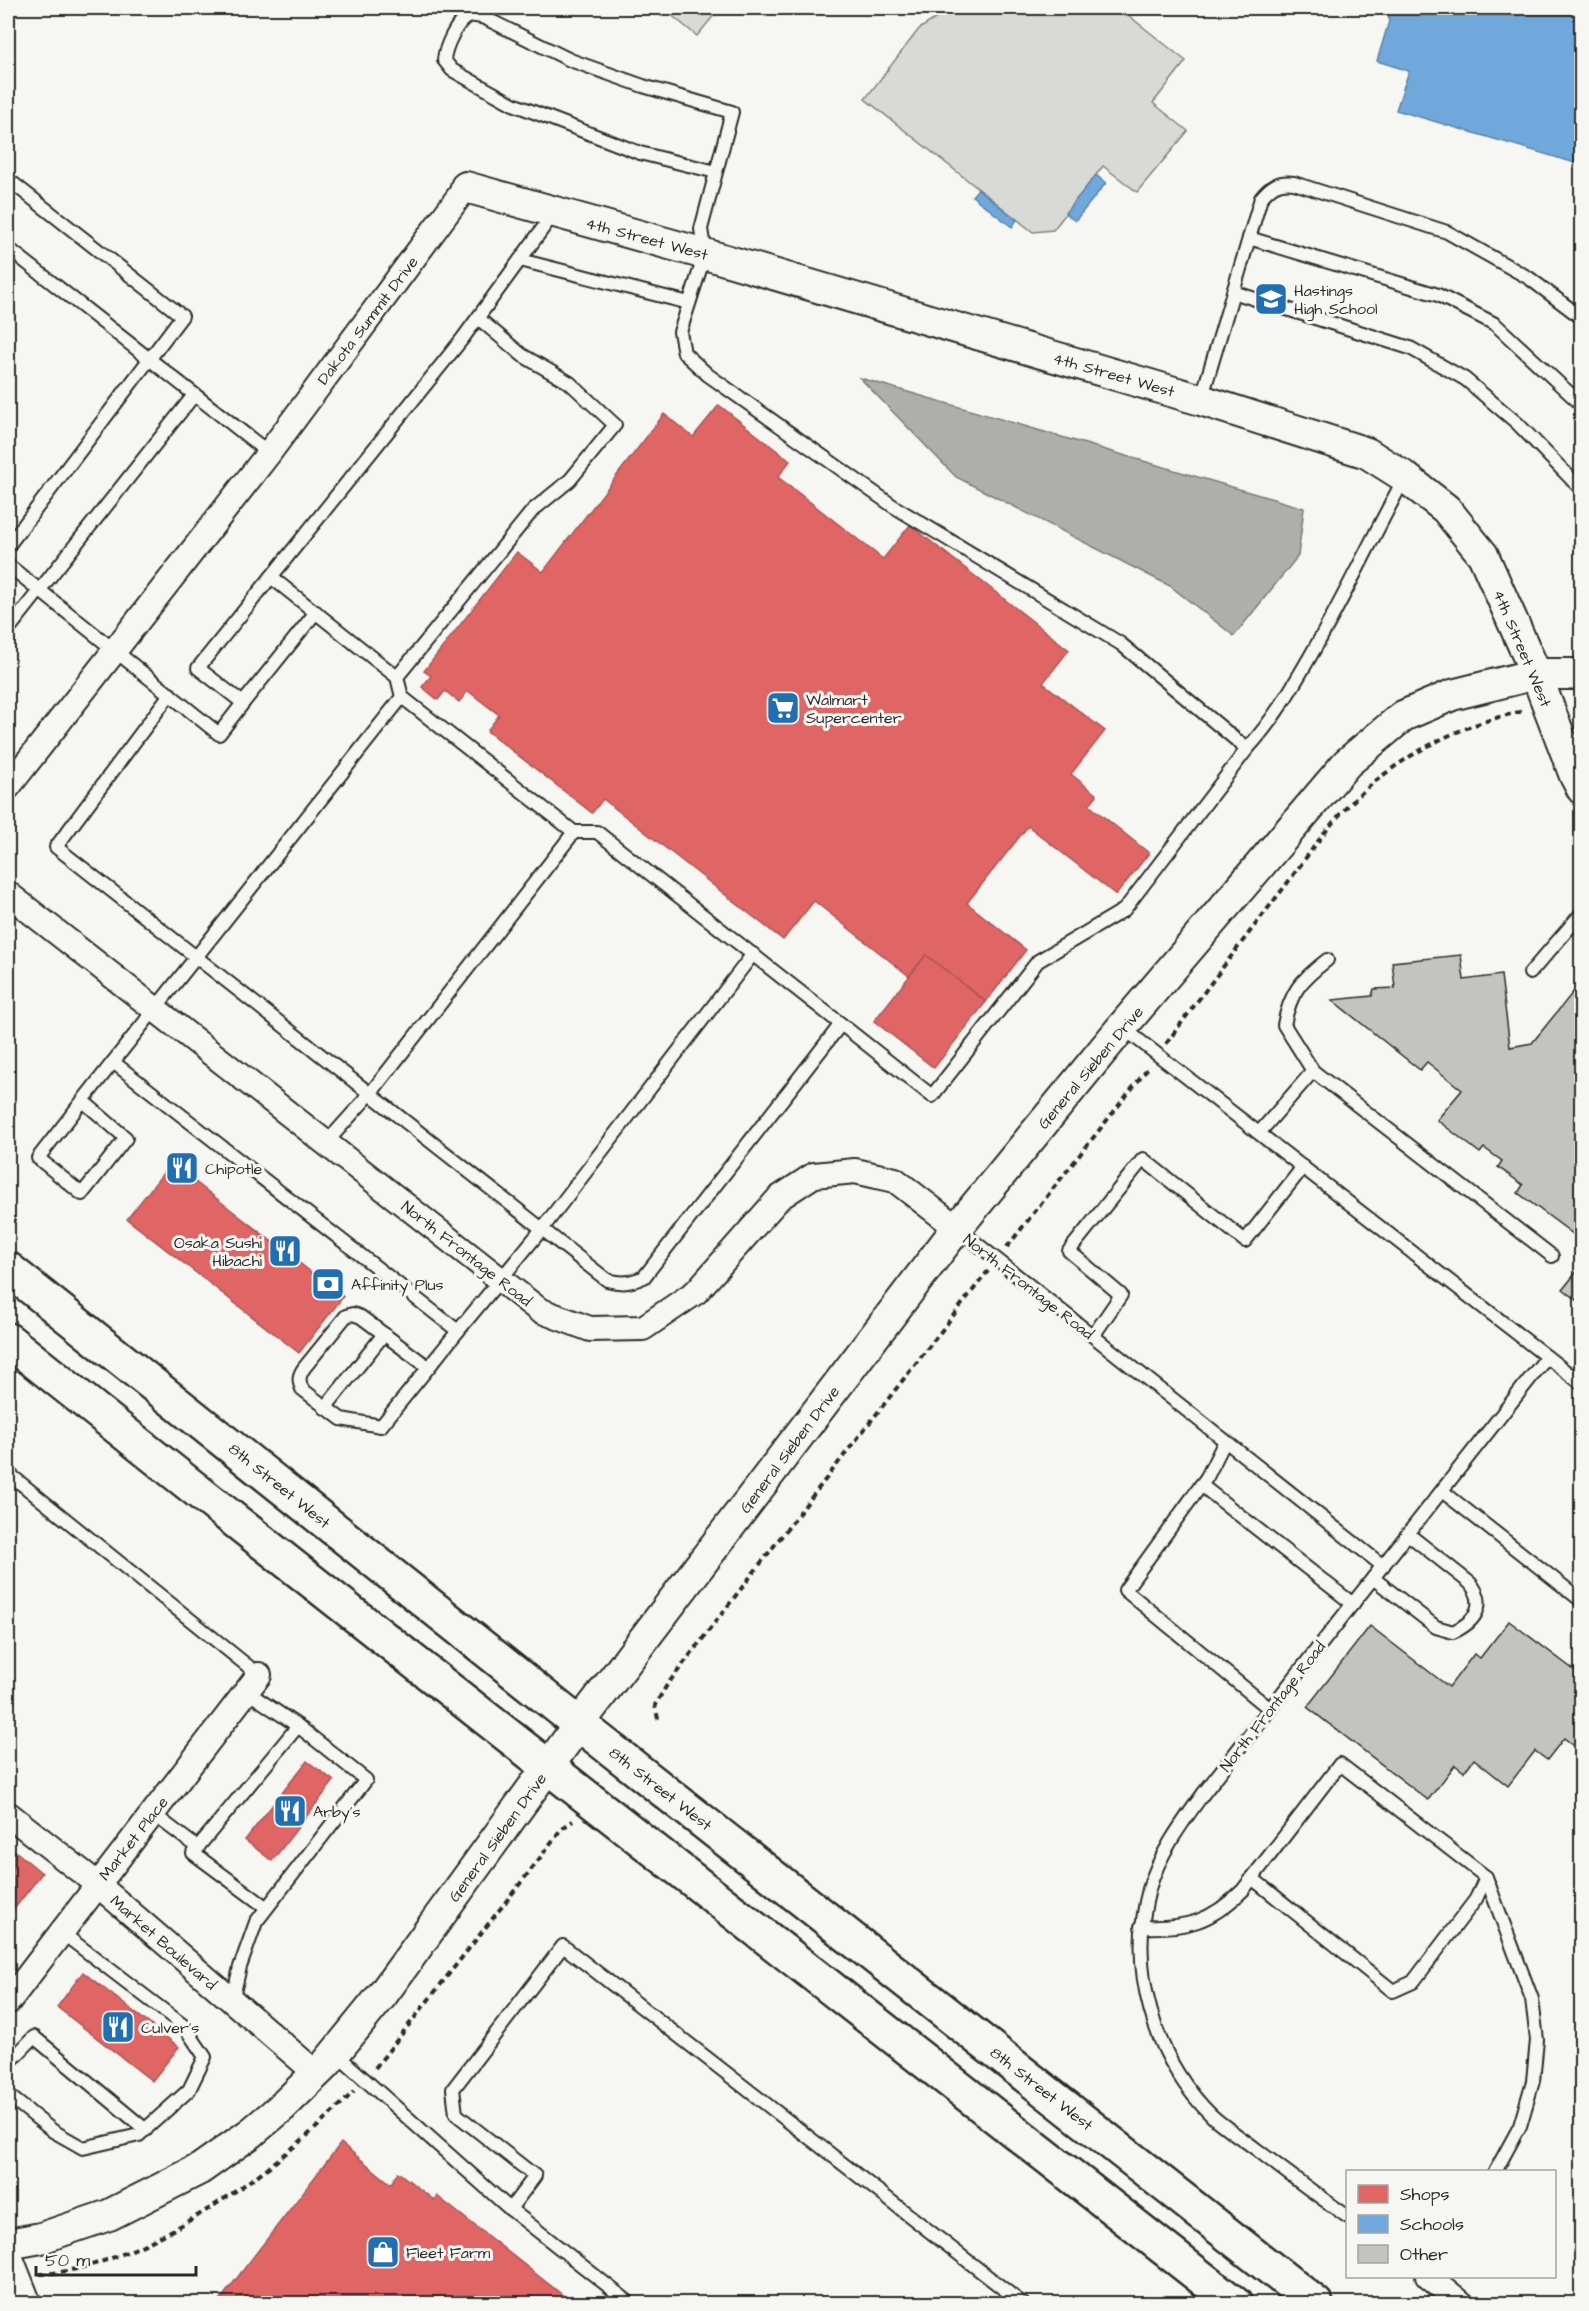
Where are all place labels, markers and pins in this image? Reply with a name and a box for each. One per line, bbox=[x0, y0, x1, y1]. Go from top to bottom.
place label: Hastings High School bbox=[1294, 280, 1378, 321]
school or university icon: Hastings High School bbox=[1253, 281, 1289, 317]
place label: Walmart Supercenter bbox=[806, 689, 902, 729]
supermarket icon: Walmart Supercenter bbox=[765, 690, 801, 726]
restaurant icon: Chipotle bbox=[164, 1150, 200, 1186]
place label: Chipotle bbox=[205, 1158, 263, 1180]
place label: Osaka Sushi Hibachi bbox=[174, 1232, 263, 1272]
restaurant icon: Osaka Sushi Hibachi bbox=[267, 1233, 303, 1269]
bank icon: Affinity Plus bbox=[310, 1266, 346, 1302]
place label: Affinity Plus bbox=[351, 1274, 444, 1297]
restaurant icon: Arby's bbox=[272, 1793, 308, 1829]
place label: Arby's bbox=[313, 1801, 360, 1824]
restaurant icon: Culver's bbox=[100, 2009, 136, 2045]
place label: Culver's bbox=[141, 2017, 199, 2039]
shop icon: Fleet Farm bbox=[365, 2234, 401, 2270]
place label: Fleet Farm bbox=[406, 2242, 491, 2264]

